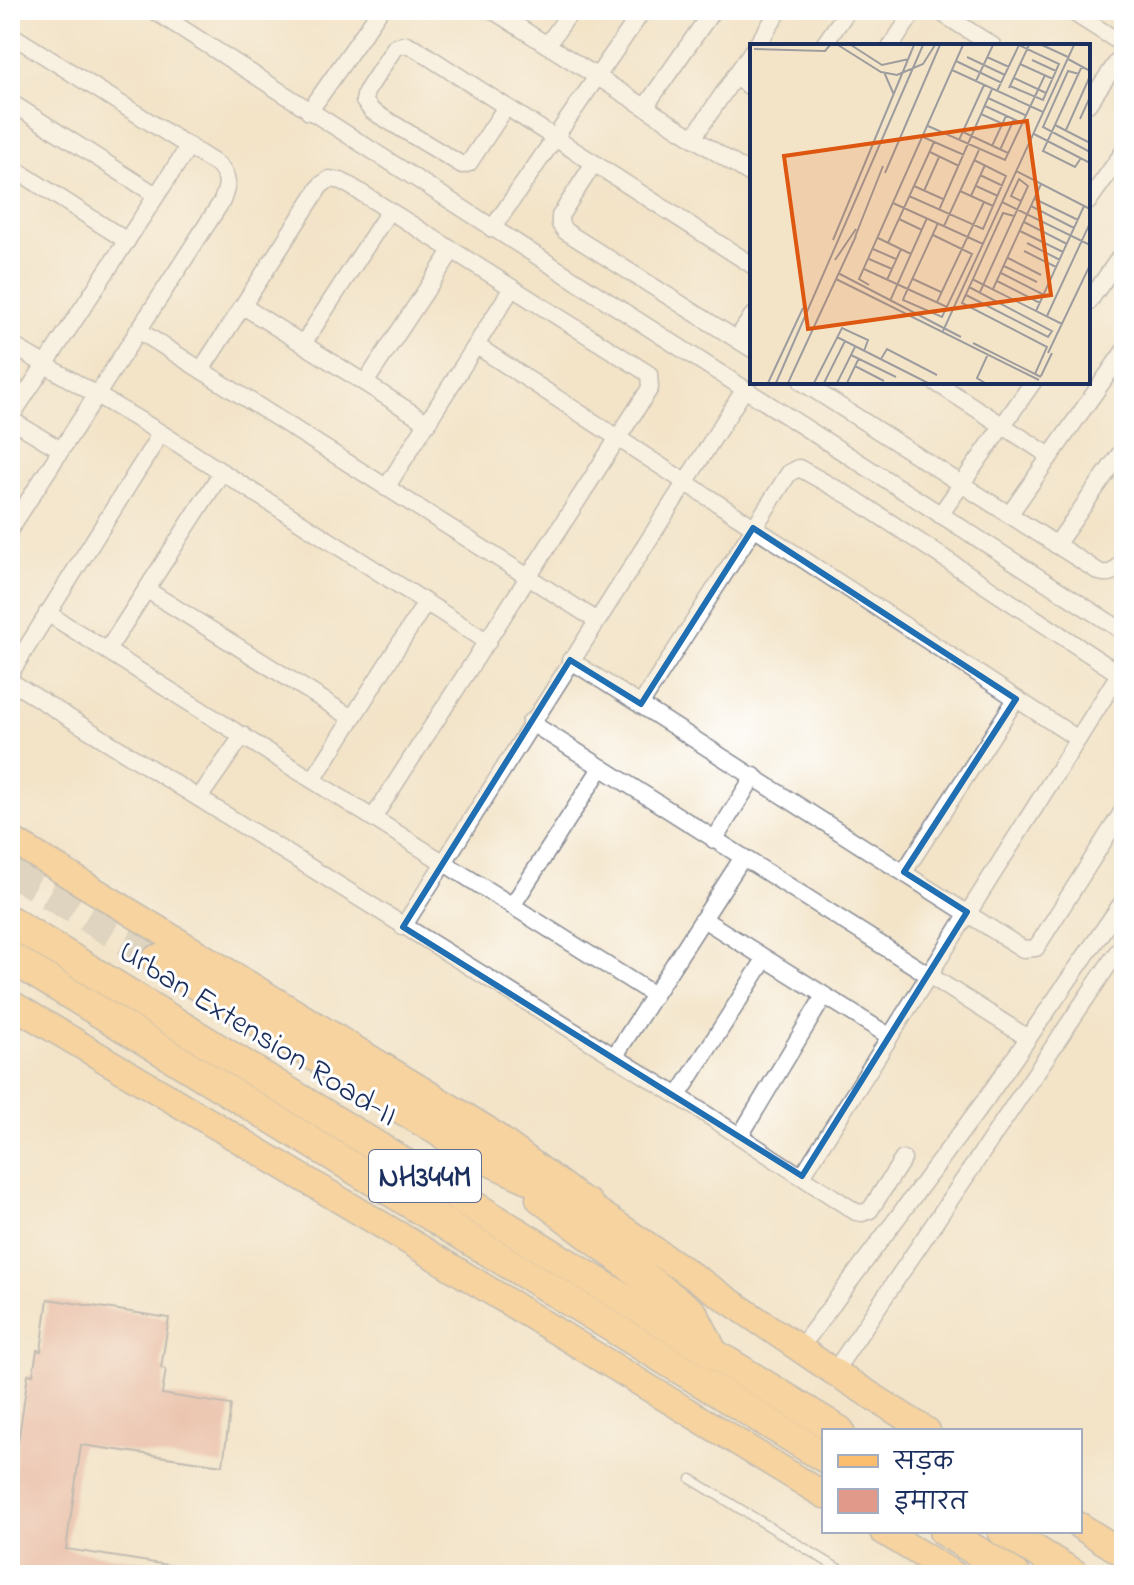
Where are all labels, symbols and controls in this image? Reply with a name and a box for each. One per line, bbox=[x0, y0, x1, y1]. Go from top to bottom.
inset map bbox=[750, 44, 1090, 384]
street label: Urban Extension Road-II bbox=[108, 930, 406, 1140]
road number: NH344M bbox=[369, 1150, 481, 1202]
legend bbox=[822, 1429, 1082, 1533]
text: सड़क bbox=[892, 1446, 955, 1481]
text: इमारत bbox=[894, 1486, 969, 1521]

